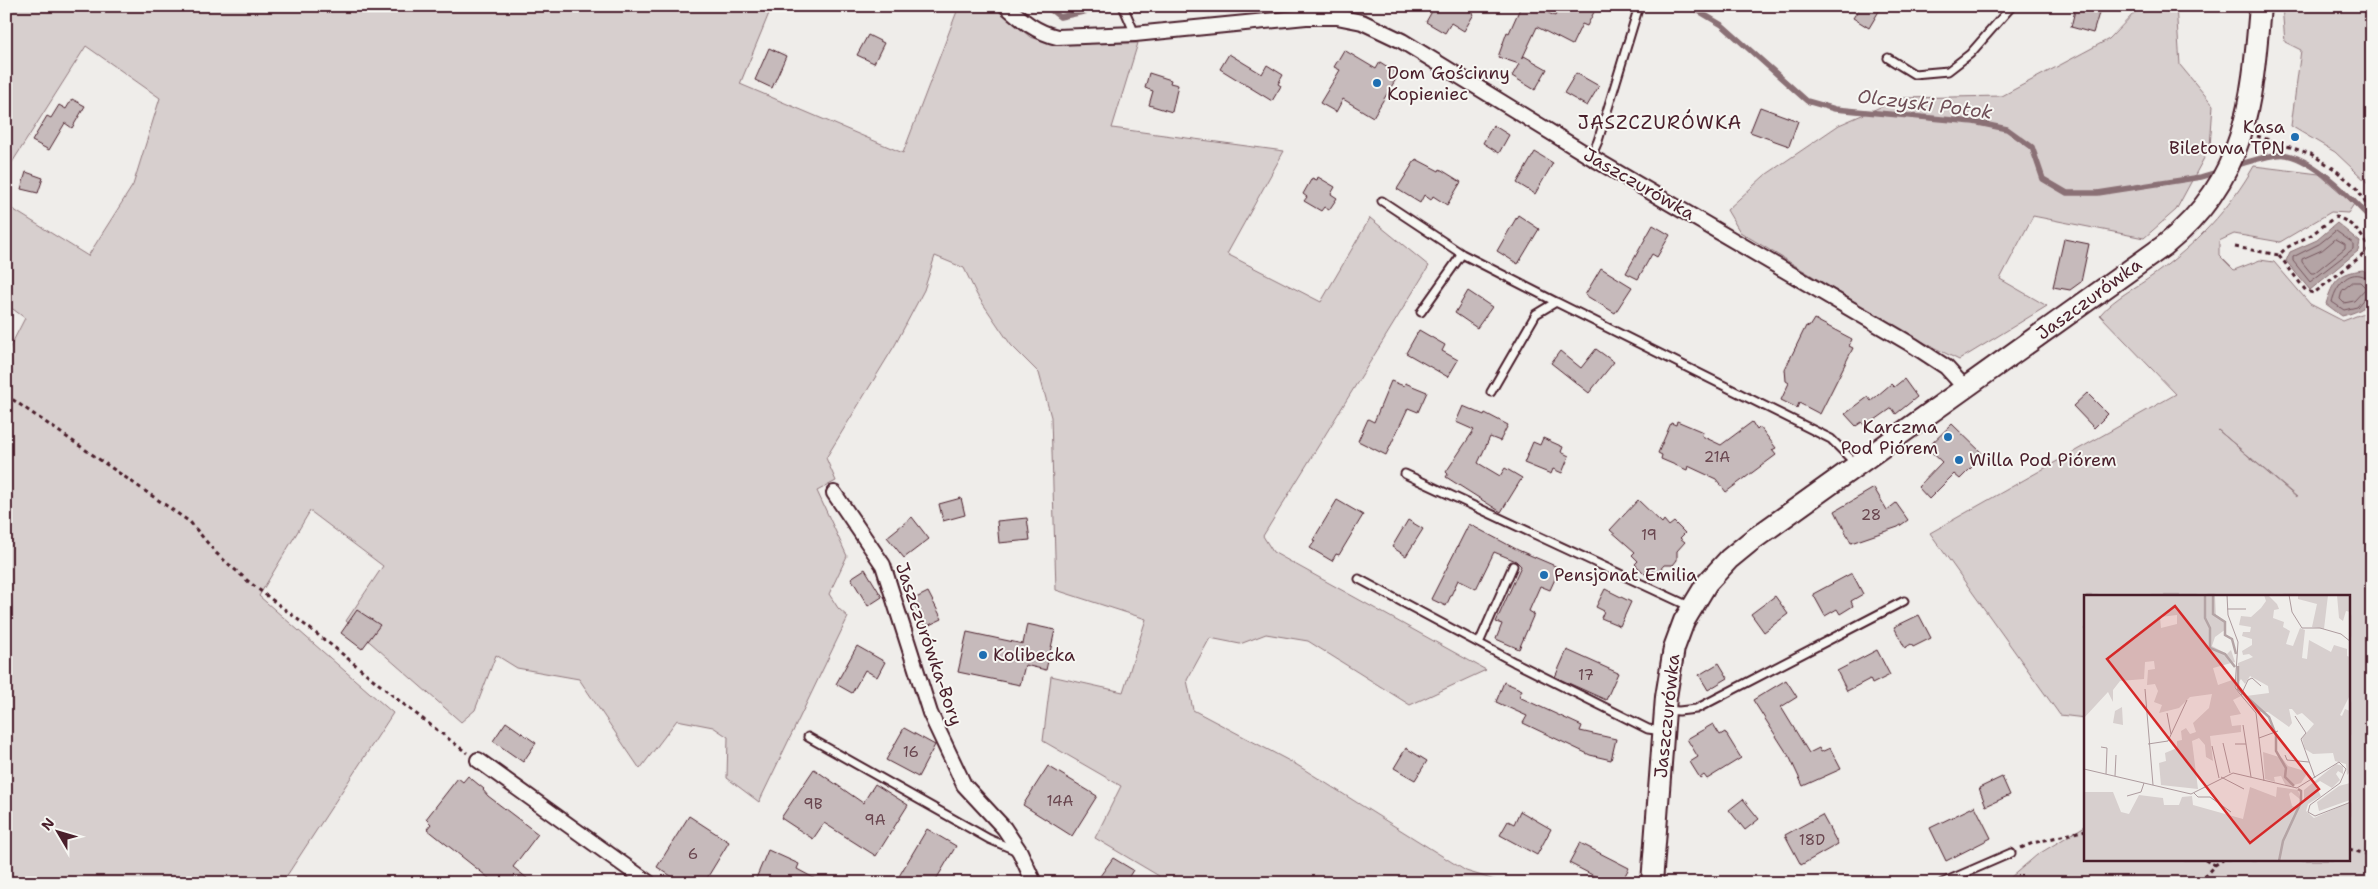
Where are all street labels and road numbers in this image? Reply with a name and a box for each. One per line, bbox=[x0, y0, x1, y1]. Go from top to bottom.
street label: Jaszczurówka bbox=[1579, 142, 1699, 226]
street label: Jaszczurówka bbox=[2031, 253, 2147, 345]
street label: Jaszczurówka-Bory bbox=[890, 559, 968, 729]
street label: Jaszczurówka bbox=[1649, 653, 1685, 779]

